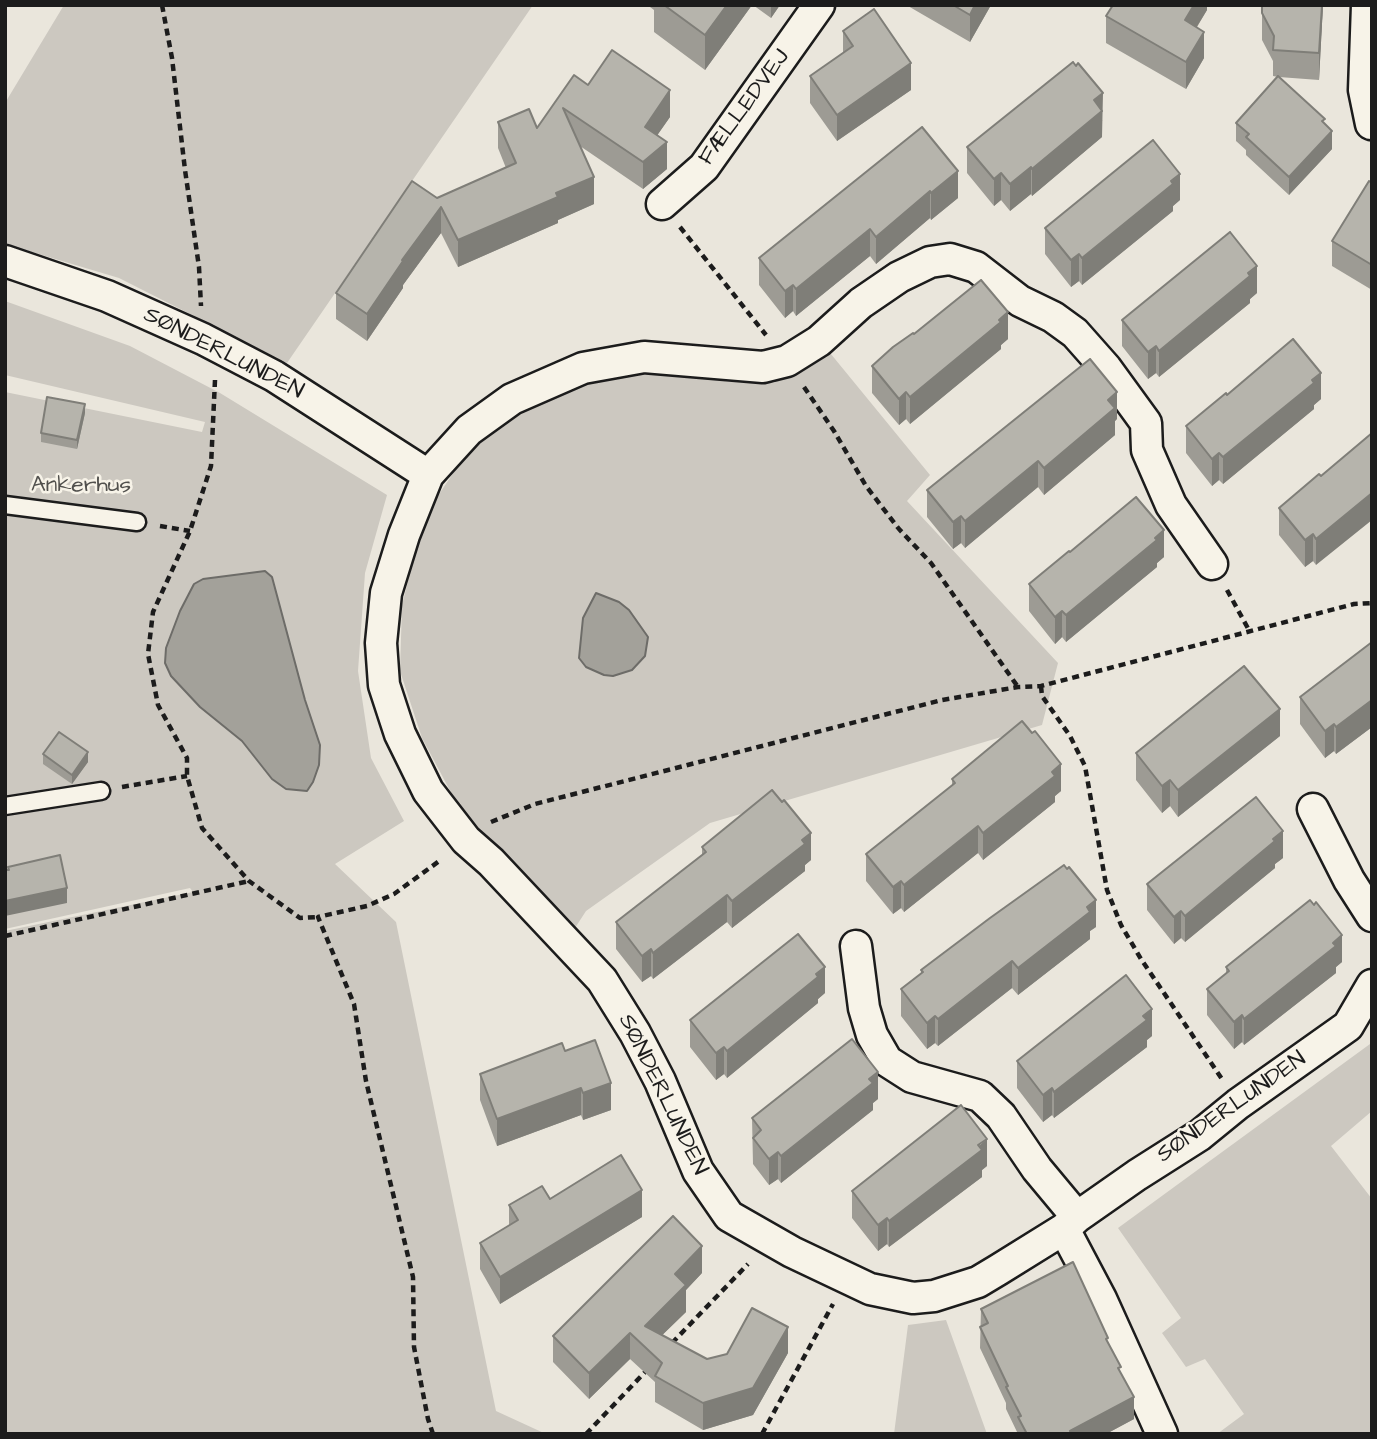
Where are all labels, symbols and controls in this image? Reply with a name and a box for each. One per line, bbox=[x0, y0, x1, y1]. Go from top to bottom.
street label: FÆLLEDVEJ bbox=[694, 45, 796, 171]
street label: SØNDERLUNDEN bbox=[138, 302, 308, 406]
park label: Ankerhus bbox=[31, 472, 131, 500]
street label: SØNDERLUNDEN bbox=[611, 1010, 713, 1180]
street label: SØNDERLUNDEN bbox=[1152, 1046, 1312, 1170]

